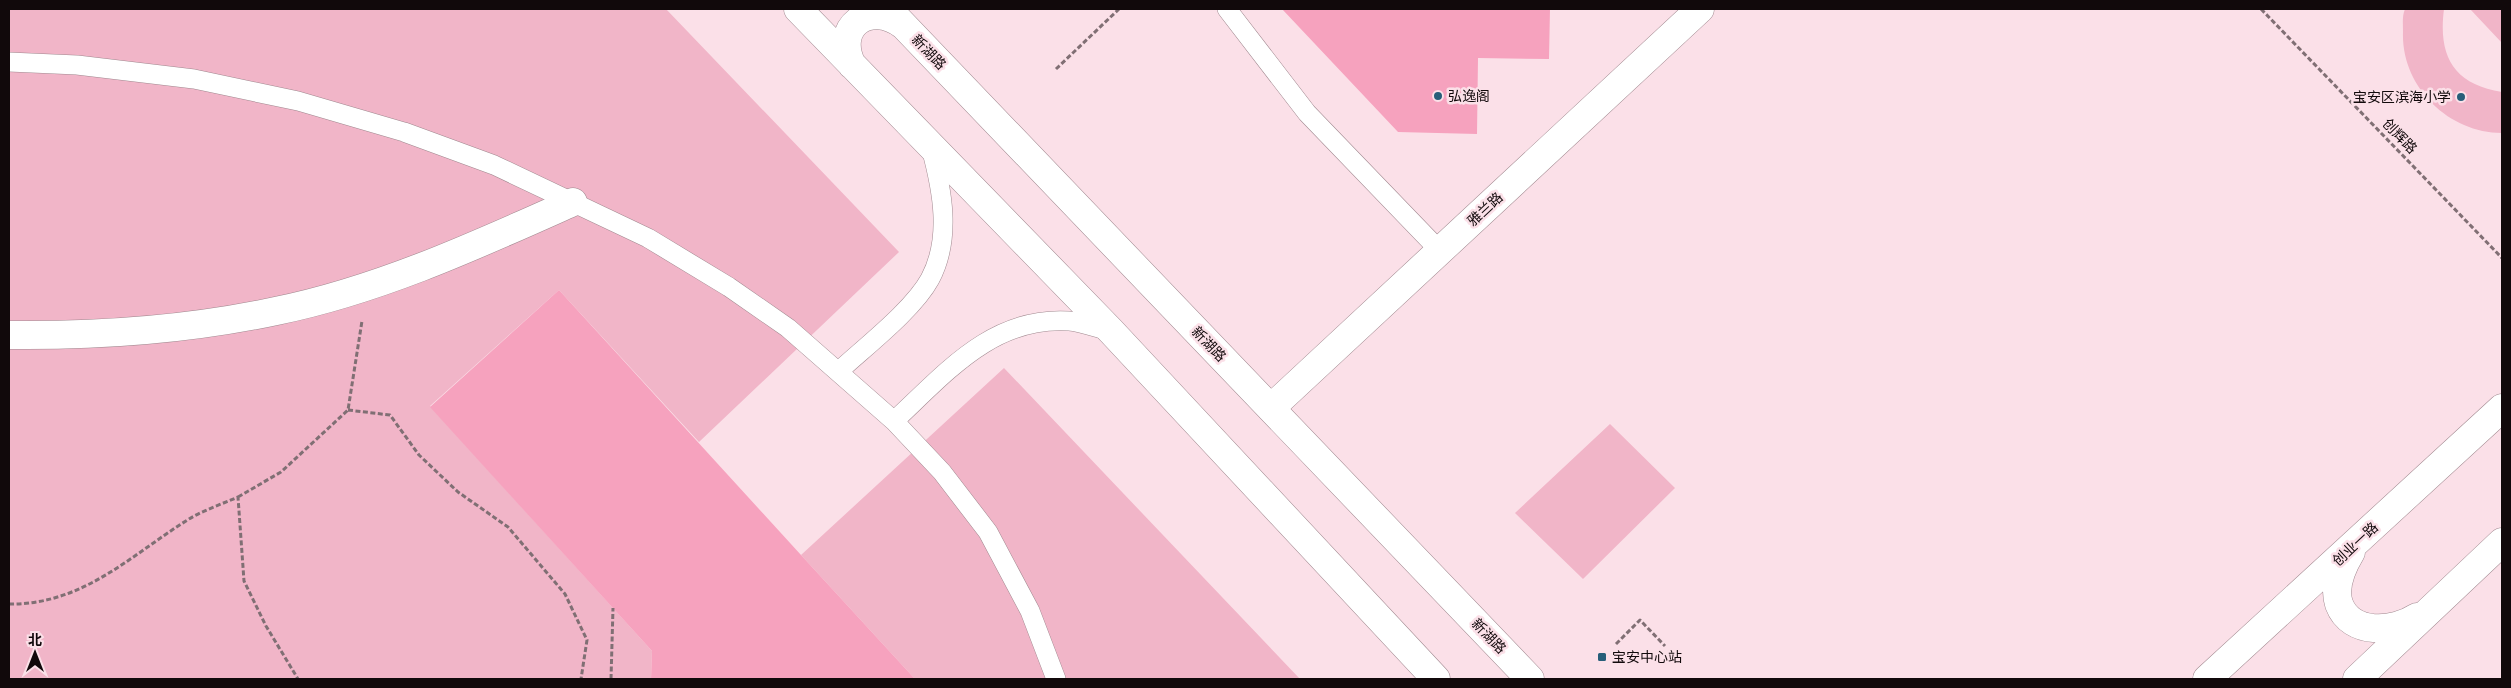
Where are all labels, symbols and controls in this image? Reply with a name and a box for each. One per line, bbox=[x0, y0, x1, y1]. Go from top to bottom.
street label: 新湖路 bbox=[909, 31, 950, 73]
place label: 弘逸阁 bbox=[1448, 87, 1490, 104]
place label: 宝安区滨海小学 bbox=[2353, 88, 2451, 105]
marker: 弘逸阁 bbox=[1432, 90, 1444, 102]
marker: 宝安区滨海小学 bbox=[2455, 91, 2467, 103]
street label: 创辉路 bbox=[2380, 115, 2421, 157]
street label: 雅兰路 bbox=[1464, 188, 1506, 229]
street label: 新湖路 bbox=[1189, 323, 1230, 365]
street label: 创业一路 bbox=[2328, 518, 2381, 569]
street label: 新湖路 bbox=[1469, 615, 1510, 657]
north arrow bbox=[10, 628, 60, 678]
text: 北 bbox=[28, 631, 42, 648]
place label: 宝安中心站 bbox=[1612, 648, 1682, 665]
marker: 宝安中心站 bbox=[1596, 651, 1608, 663]

